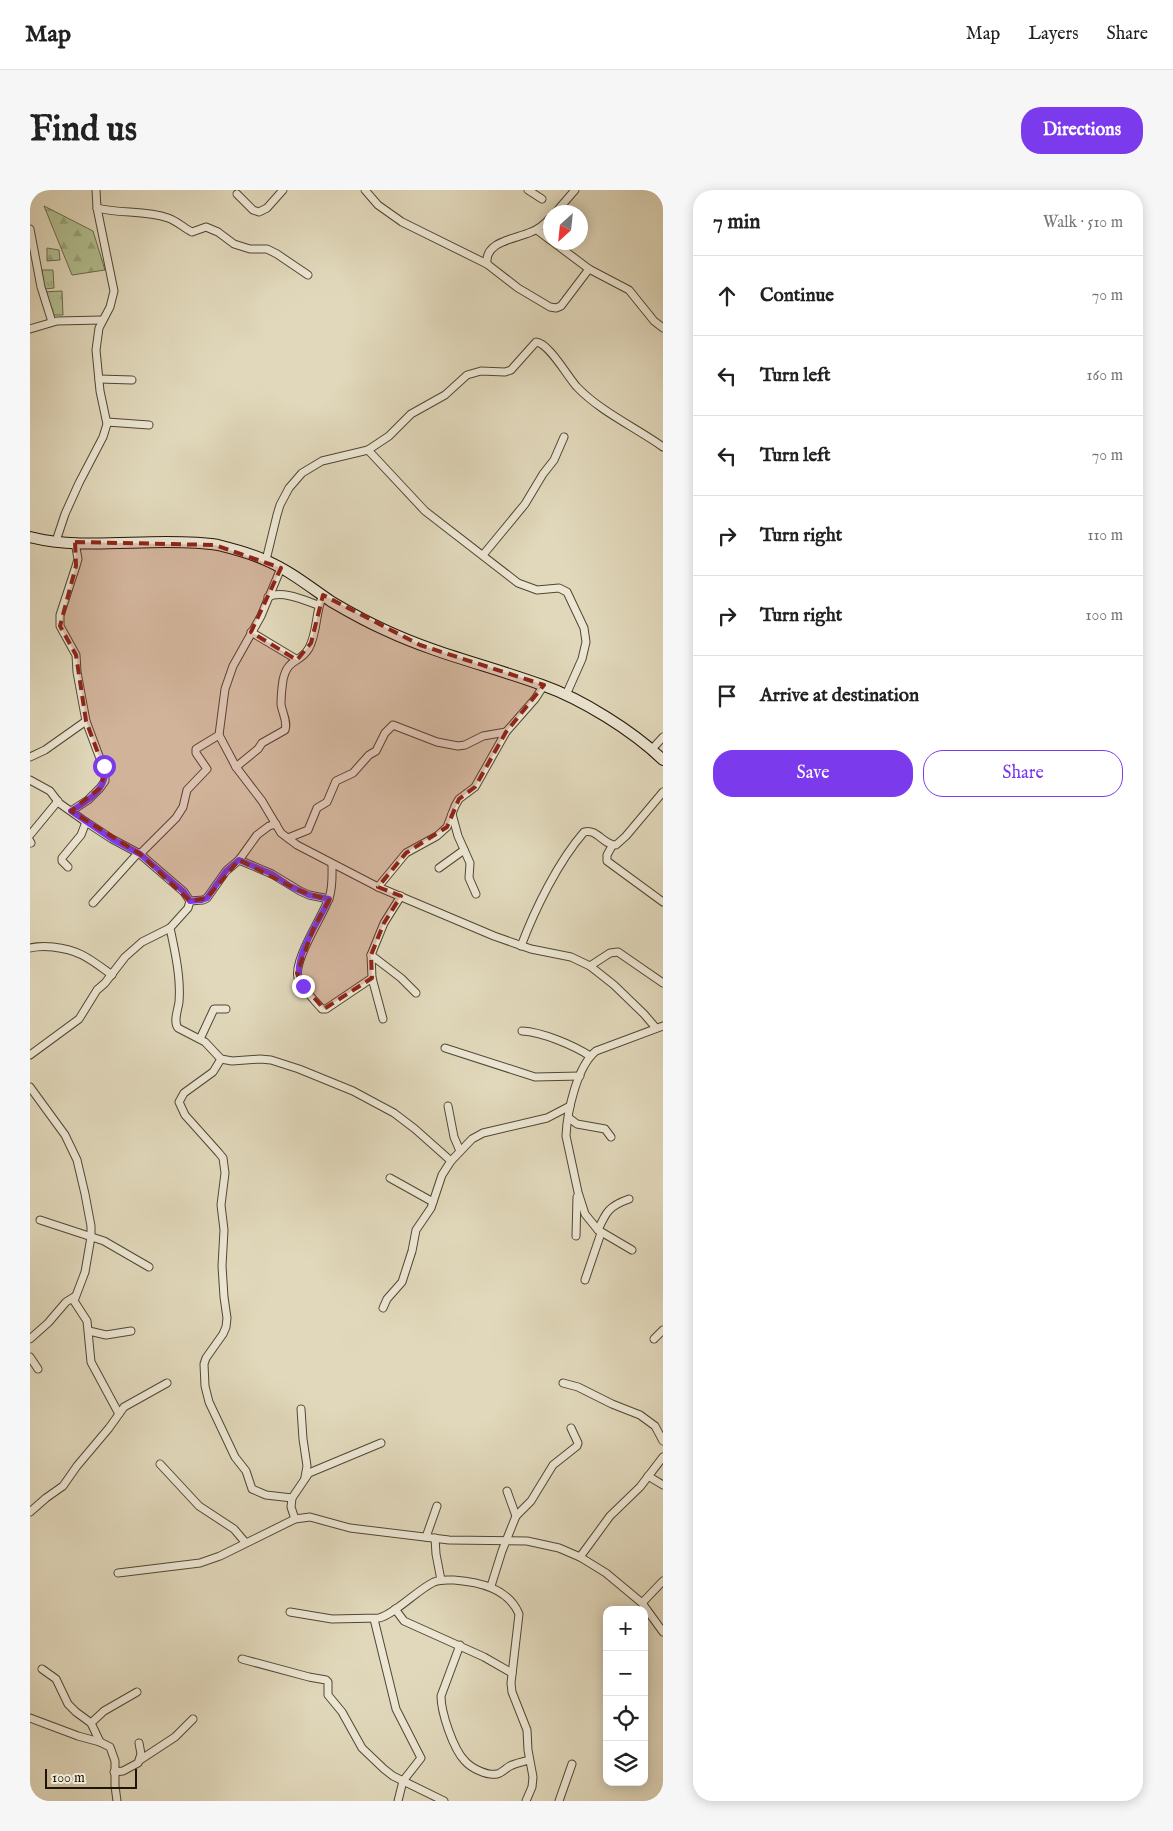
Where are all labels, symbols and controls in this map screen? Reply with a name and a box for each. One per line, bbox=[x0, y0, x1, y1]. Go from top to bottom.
text: Map bbox=[25, 19, 71, 50]
text: Map bbox=[966, 23, 1000, 46]
text: Layers bbox=[1028, 23, 1079, 46]
text: Share bbox=[1107, 23, 1148, 46]
button: Directions bbox=[1021, 107, 1143, 154]
text: Find us bbox=[30, 108, 137, 153]
north arrow bbox=[543, 205, 588, 250]
text: 7 min bbox=[713, 209, 760, 236]
text: Walk · 510 m bbox=[1043, 213, 1123, 233]
icon: ahead bbox=[713, 282, 741, 310]
text: Continue bbox=[760, 284, 834, 308]
text: 70 m bbox=[1092, 286, 1123, 306]
icon: left bbox=[713, 362, 741, 390]
text: Turn left bbox=[760, 364, 831, 388]
text: 160 m bbox=[1087, 366, 1123, 386]
icon: left bbox=[713, 442, 741, 470]
text: Turn left bbox=[760, 444, 831, 468]
text: 70 m bbox=[1092, 446, 1123, 466]
icon: right bbox=[713, 522, 741, 550]
text: Turn right bbox=[760, 524, 842, 548]
text: 110 m bbox=[1087, 526, 1123, 546]
icon: right bbox=[713, 602, 741, 630]
text: Turn right bbox=[760, 604, 842, 628]
text: 100 m bbox=[1086, 606, 1123, 626]
icon: arrive bbox=[713, 682, 741, 710]
text: Arrive at destination bbox=[760, 684, 919, 708]
button: Save bbox=[713, 750, 913, 797]
button: Share bbox=[923, 750, 1123, 797]
route start bbox=[93, 755, 116, 778]
route end bbox=[292, 975, 315, 998]
map controls bbox=[603, 1606, 648, 1786]
button: + bbox=[603, 1606, 648, 1651]
button: − bbox=[603, 1651, 648, 1696]
button: locate bbox=[603, 1696, 648, 1741]
button: layers bbox=[603, 1741, 648, 1786]
scale bar bbox=[45, 1766, 138, 1789]
text: 100 m bbox=[52, 1769, 85, 1787]

